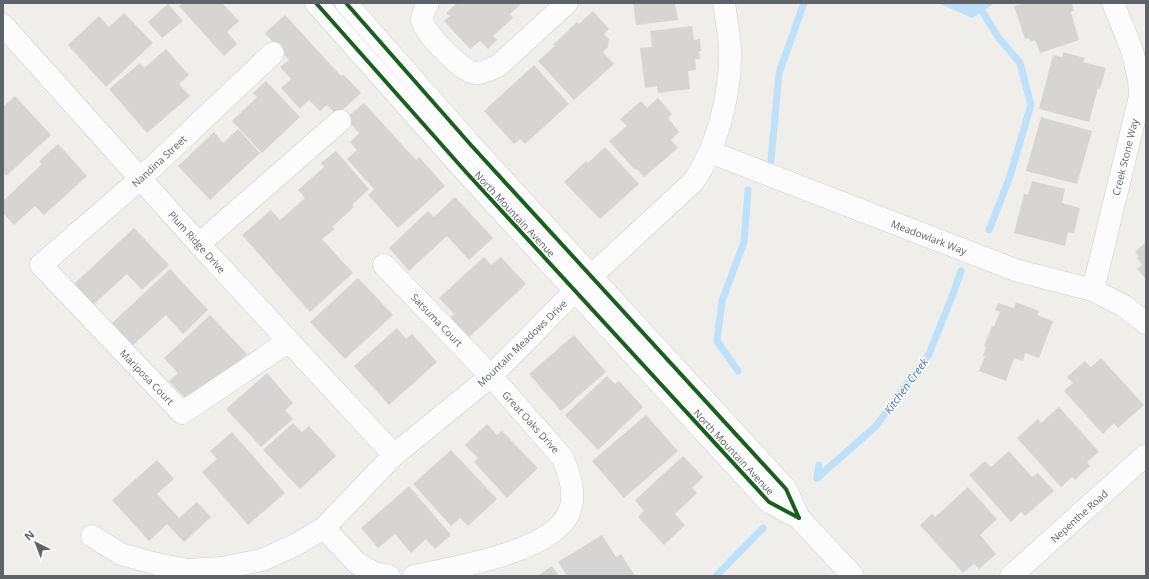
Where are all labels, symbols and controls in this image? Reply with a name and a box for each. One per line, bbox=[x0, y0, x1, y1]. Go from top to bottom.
street label: Creek Stone Way bbox=[1109, 116, 1142, 197]
street label: Nandina Street bbox=[129, 132, 190, 190]
street label: North Mountain Avenue bbox=[472, 168, 559, 260]
street label: Plum Ridge Drive bbox=[165, 208, 229, 276]
street label: Meadowlark Way bbox=[889, 216, 970, 258]
street label: Satsuma Court bbox=[408, 290, 466, 350]
street label: Mountain Meadows Drive bbox=[474, 296, 570, 390]
street label: Mariposa Court bbox=[117, 346, 177, 408]
water label: Kitchen Creek bbox=[880, 354, 931, 417]
street label: Great Oaks Drive bbox=[499, 388, 563, 456]
street label: North Mountain Avenue bbox=[691, 406, 778, 498]
street label: Nepenthe Road bbox=[1047, 486, 1111, 546]
north arrow bbox=[16, 523, 56, 563]
text: N bbox=[21, 527, 37, 544]

